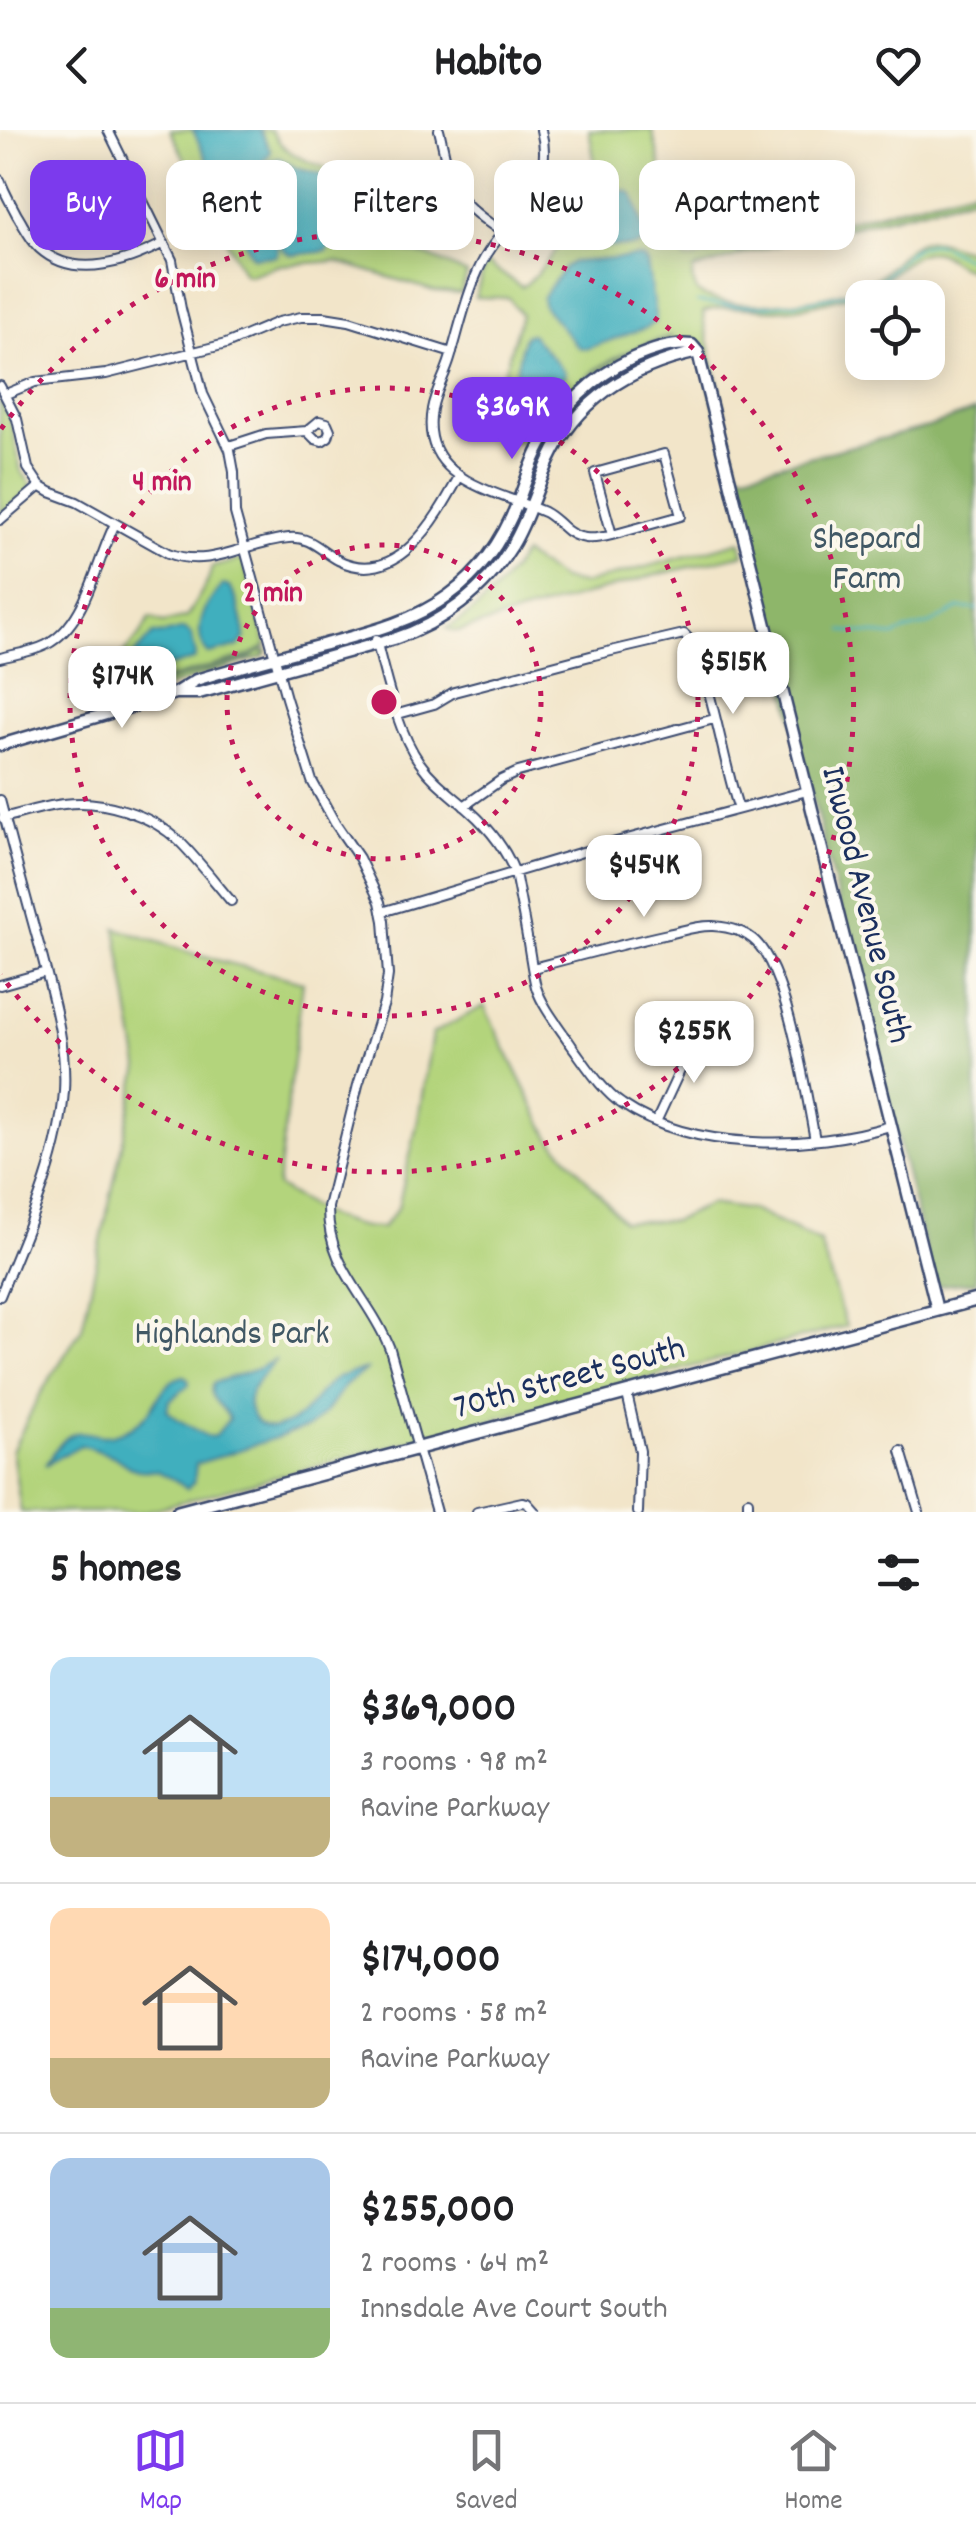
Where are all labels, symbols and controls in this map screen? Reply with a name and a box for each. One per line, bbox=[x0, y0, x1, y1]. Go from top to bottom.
text: Habito bbox=[434, 33, 542, 97]
icon: back bbox=[50, 38, 105, 93]
icon: heart bbox=[871, 38, 926, 93]
chip: Buy bbox=[30, 160, 146, 250]
chip: Rent bbox=[166, 160, 297, 250]
chip: Filters bbox=[317, 160, 474, 250]
chip: New bbox=[494, 160, 619, 250]
chip: Apartment bbox=[639, 160, 855, 250]
text: 6 min bbox=[154, 260, 216, 303]
map controls bbox=[845, 280, 945, 380]
button: locate bbox=[845, 280, 945, 380]
pin: $369K bbox=[442, 377, 582, 462]
text: $369K bbox=[474, 386, 550, 432]
text: 4 min bbox=[132, 463, 192, 506]
park label: Shepard Farm bbox=[813, 516, 921, 606]
text: 2 min bbox=[243, 574, 303, 617]
pin: $515K bbox=[663, 632, 803, 717]
text: $515K bbox=[699, 641, 767, 687]
pin: $174K bbox=[52, 646, 192, 731]
text: $174K bbox=[90, 655, 154, 701]
centre of rings bbox=[366, 684, 402, 720]
street label: Inwood Avenue South bbox=[805, 761, 923, 1049]
pin: $454K bbox=[574, 835, 714, 920]
text: $454K bbox=[608, 844, 680, 890]
pin: $255K bbox=[624, 1001, 764, 1086]
text: $255K bbox=[657, 1010, 731, 1056]
park label: Highlands Park bbox=[134, 1311, 330, 1361]
street label: 70th Street South bbox=[449, 1325, 691, 1435]
text: 5 homes bbox=[50, 1542, 182, 1602]
icon: filters bbox=[871, 1545, 926, 1600]
text: $369,000 bbox=[360, 1681, 516, 1741]
icon: home bbox=[130, 1697, 250, 1817]
text: 3 rooms · 98 m² bbox=[360, 1741, 548, 1787]
text: Ravine Parkway bbox=[360, 1787, 549, 1833]
text: $174,000 bbox=[360, 1932, 501, 1992]
icon: home bbox=[130, 1948, 250, 2068]
text: 2 rooms · 58 m² bbox=[360, 1992, 548, 2038]
text: Ravine Parkway bbox=[360, 2038, 549, 2084]
text: $255,000 bbox=[360, 2182, 515, 2242]
icon: home bbox=[130, 2198, 250, 2318]
text: 2 rooms · 64 m² bbox=[360, 2242, 549, 2288]
text: Innsdale Ave Court South bbox=[360, 2288, 668, 2334]
tab: Map bbox=[133, 2423, 188, 2523]
tab: Saved bbox=[455, 2423, 518, 2523]
tab: Home bbox=[784, 2423, 843, 2523]

